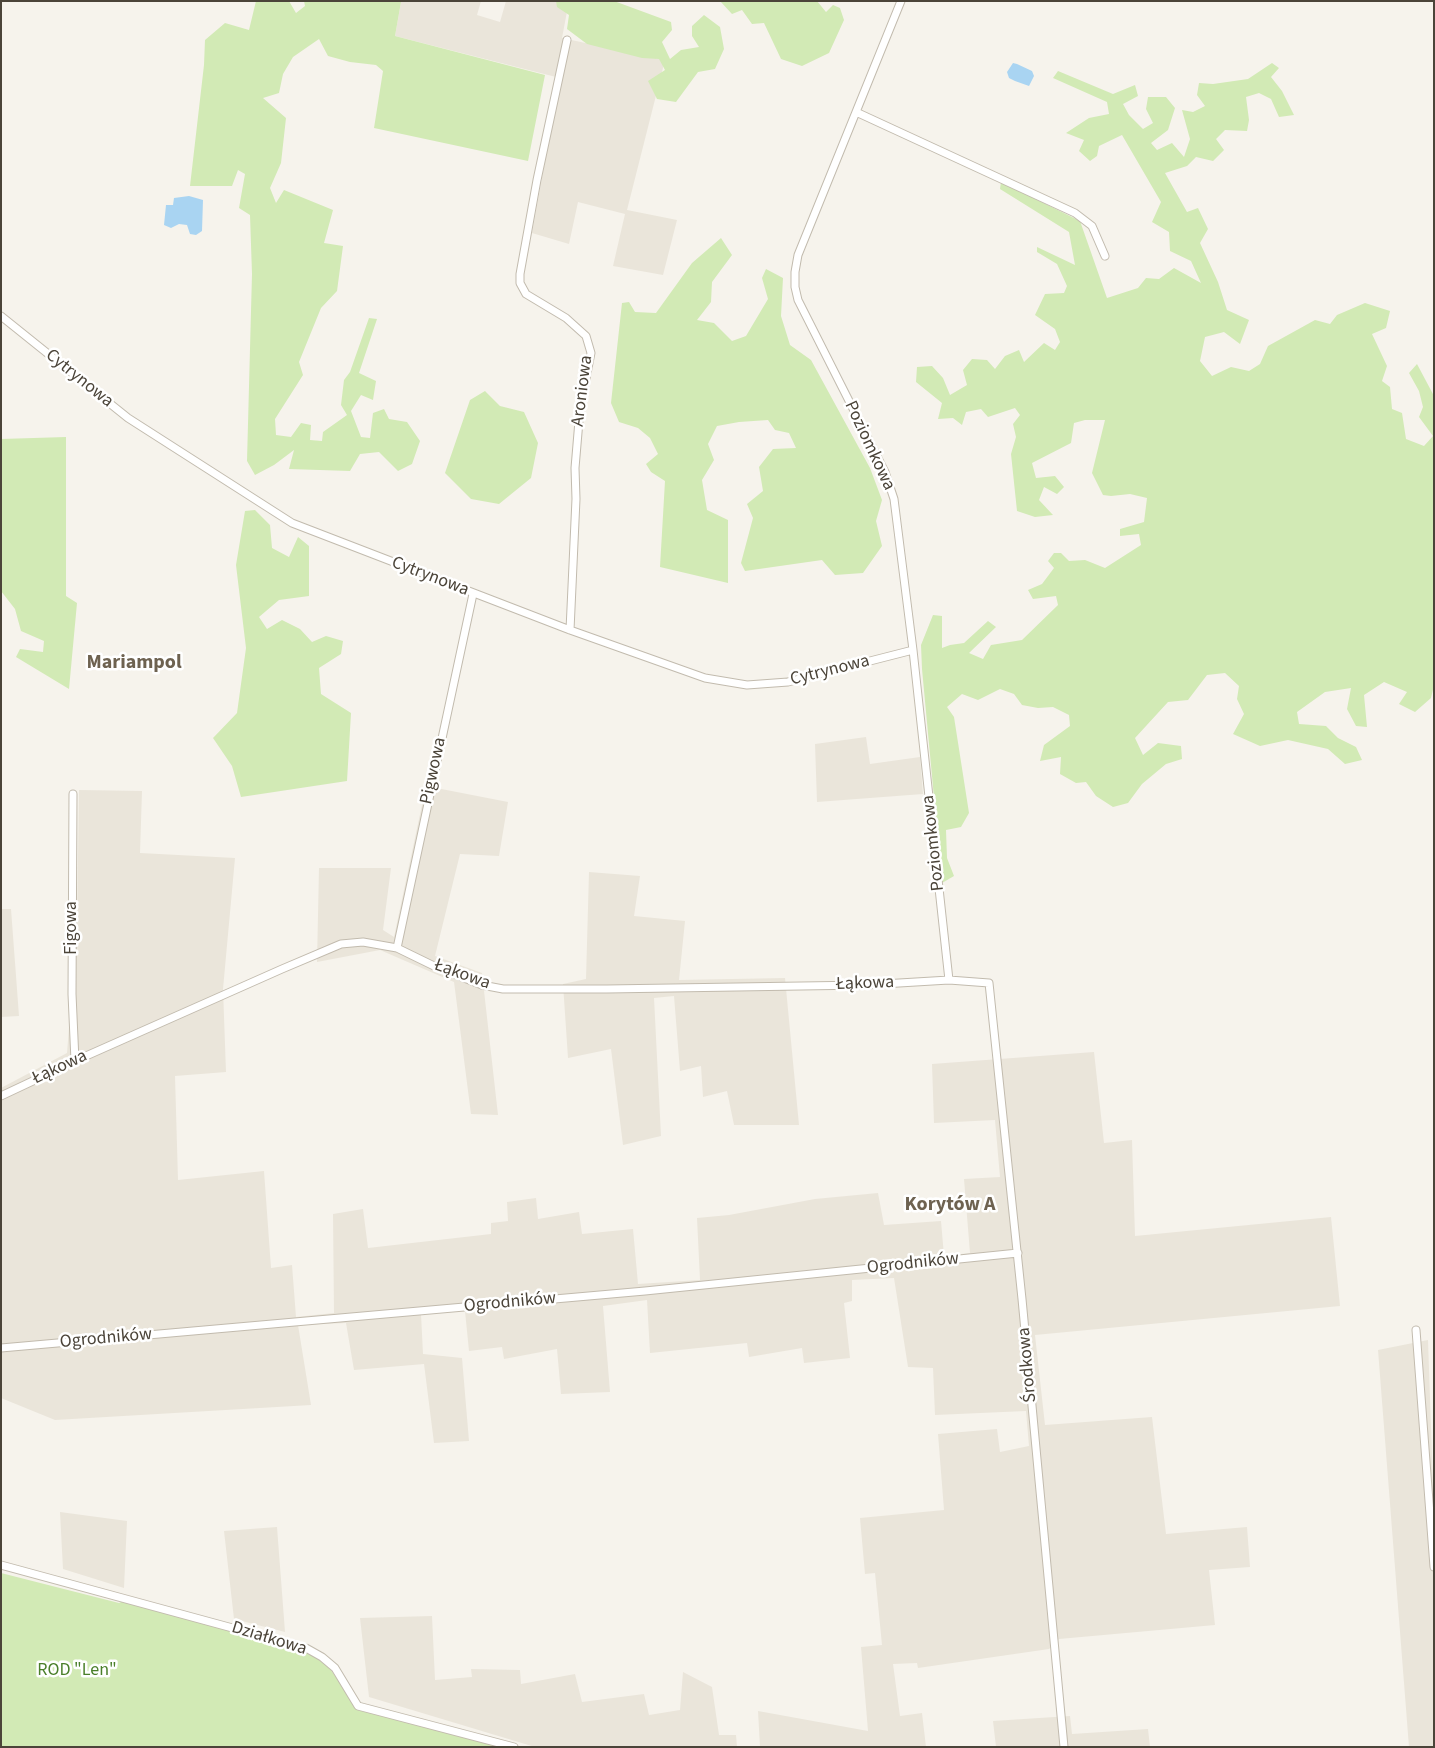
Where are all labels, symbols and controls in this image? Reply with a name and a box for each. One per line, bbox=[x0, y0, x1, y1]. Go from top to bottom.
street label: Cytrynowa bbox=[41, 345, 117, 413]
street label: Aroniowa bbox=[568, 354, 598, 428]
street label: Poziomkowa bbox=[839, 398, 899, 494]
street label: Cytrynowa bbox=[388, 552, 472, 602]
street label: Cytrynowa bbox=[788, 651, 872, 691]
district label: Mariampol bbox=[86, 652, 182, 676]
street label: Pigwowa bbox=[416, 735, 452, 807]
street label: Poziomkowa bbox=[918, 794, 950, 892]
street label: Figowa bbox=[61, 901, 83, 955]
street label: Łąkowa bbox=[431, 955, 493, 995]
street label: Łąkowa bbox=[836, 972, 894, 996]
street label: Łąkowa bbox=[29, 1046, 91, 1090]
district label: Korytów A bbox=[905, 1194, 995, 1218]
street label: Ogrodników bbox=[866, 1248, 960, 1280]
street label: Ogrodników bbox=[463, 1288, 557, 1318]
street label: Ogrodników bbox=[59, 1324, 153, 1354]
street label: Środkowa bbox=[1014, 1326, 1042, 1404]
street label: Działkowa bbox=[229, 1617, 309, 1661]
park label: ROD "Len" bbox=[37, 1660, 117, 1682]

